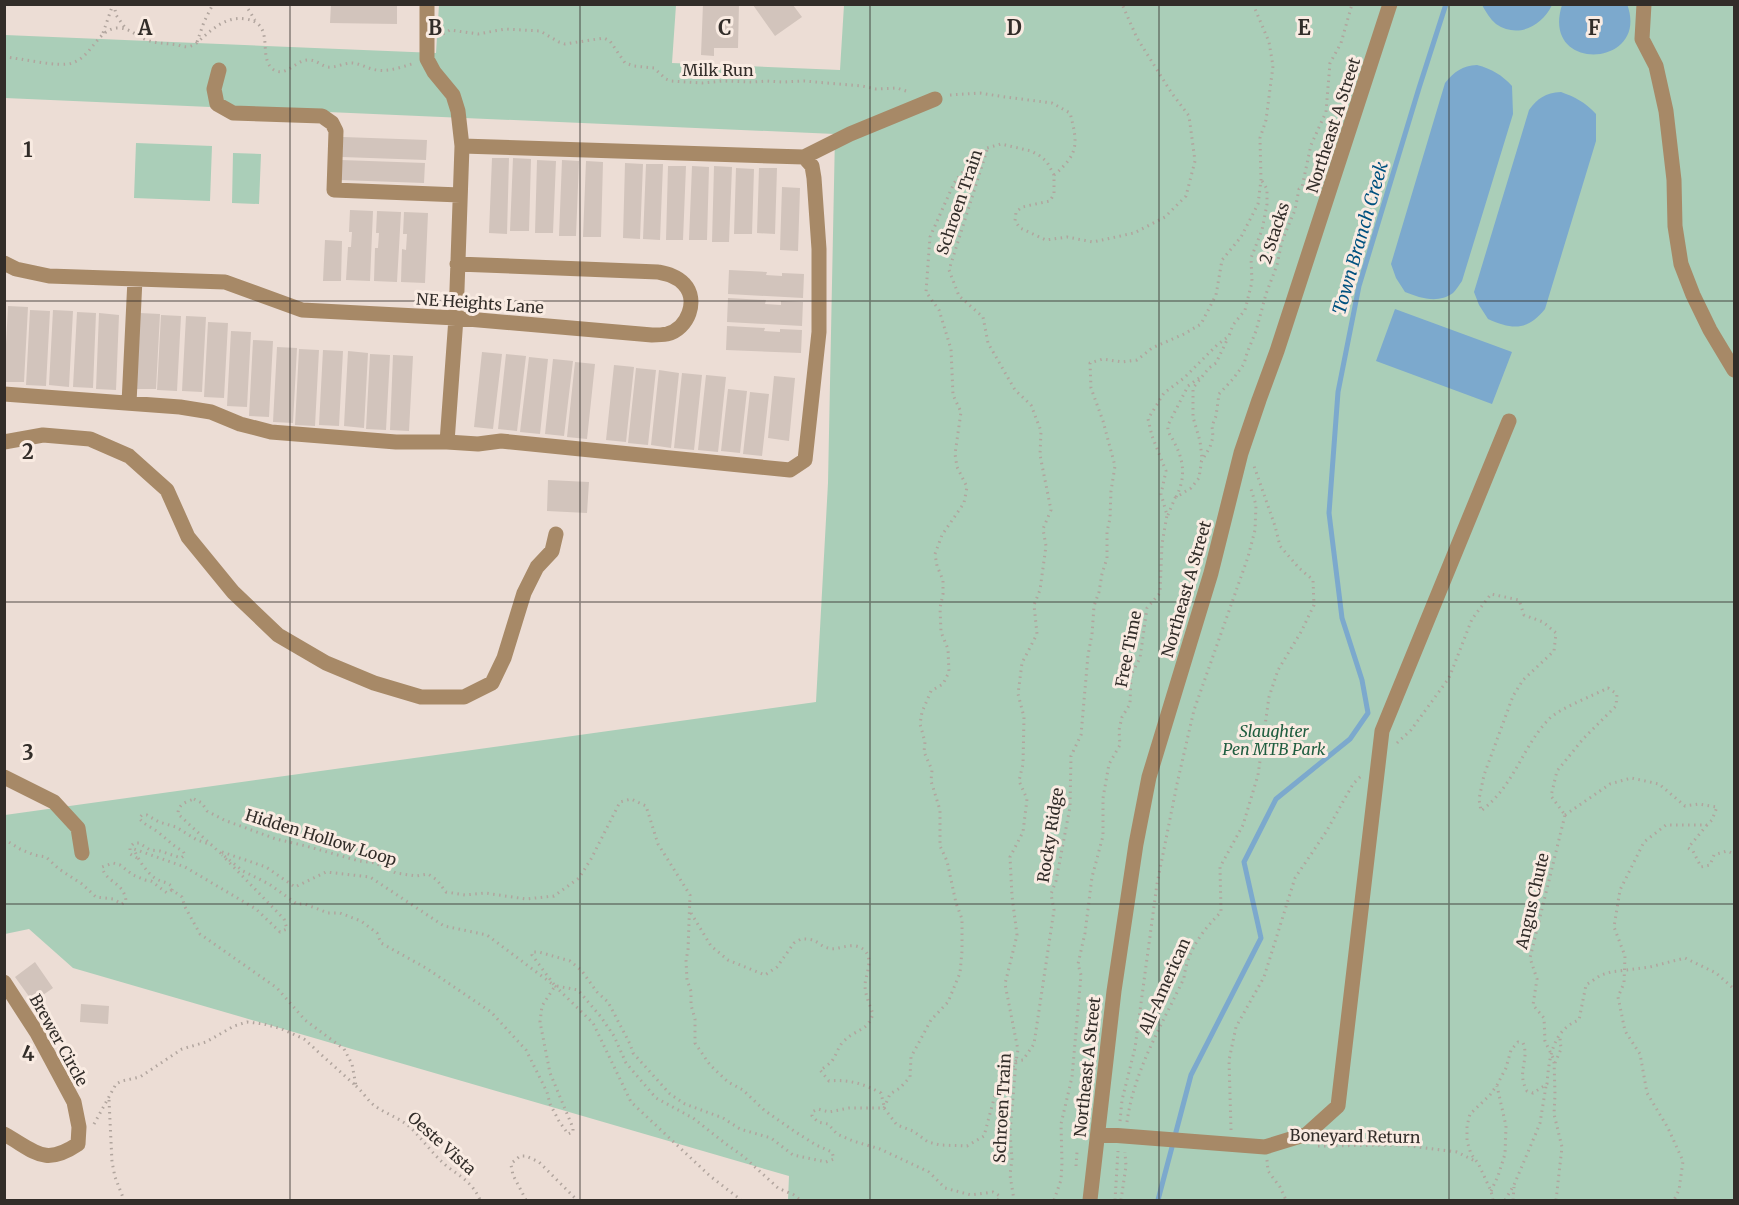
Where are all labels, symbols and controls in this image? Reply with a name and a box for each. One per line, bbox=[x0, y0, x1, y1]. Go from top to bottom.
text: A bbox=[137, 15, 153, 40]
text: B bbox=[428, 15, 442, 40]
text: C bbox=[718, 15, 732, 40]
text: D bbox=[1006, 15, 1022, 40]
text: E bbox=[1297, 15, 1311, 40]
text: F bbox=[1588, 15, 1601, 40]
street label: Northeast A Street bbox=[1302, 54, 1365, 195]
street label: Milk Run bbox=[682, 60, 754, 80]
text: 1 bbox=[23, 137, 33, 162]
street label: Schroen Train bbox=[932, 146, 986, 257]
water label: Town Branch Creek bbox=[1327, 159, 1393, 317]
street label: 2 Stacks bbox=[1255, 200, 1293, 266]
street label: NE Heights Lane bbox=[415, 289, 545, 317]
text: 2 bbox=[22, 439, 34, 464]
street label: Northeast A Street bbox=[1157, 518, 1215, 660]
street label: Free Time bbox=[1111, 609, 1145, 689]
park label: Slaughter Pen MTB Park bbox=[1222, 721, 1326, 759]
text: 3 bbox=[22, 740, 34, 765]
street label: Rocky Ridge bbox=[1033, 786, 1067, 884]
street label: Hidden Hollow Loop bbox=[243, 804, 399, 870]
street label: Angus Chute bbox=[1511, 851, 1553, 952]
street label: All-American bbox=[1133, 934, 1194, 1038]
street label: Brewer Circle bbox=[25, 990, 93, 1090]
street label: Northeast A Street bbox=[1070, 995, 1104, 1138]
text: 4 bbox=[22, 1041, 35, 1066]
street label: Schroen Train bbox=[989, 1052, 1015, 1163]
street label: Oeste Vista bbox=[404, 1107, 481, 1179]
street label: Boneyard Return bbox=[1289, 1125, 1421, 1147]

